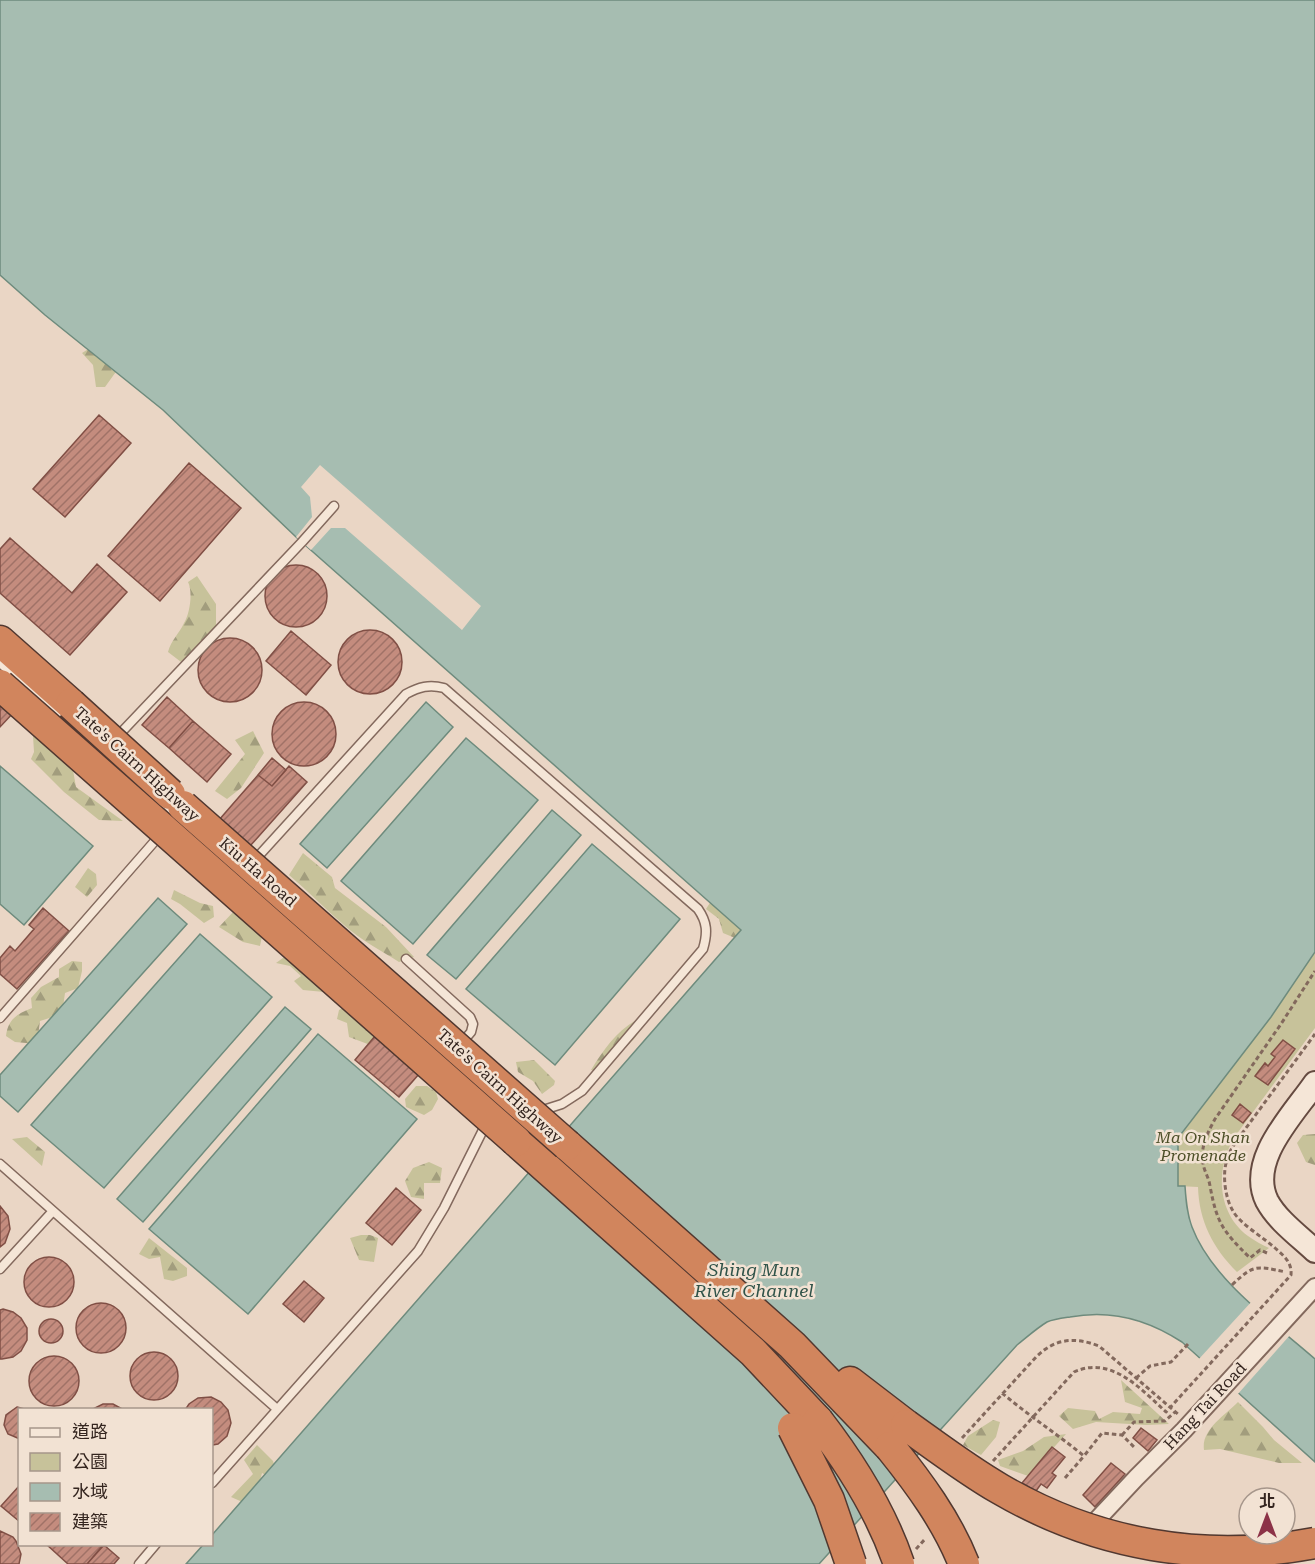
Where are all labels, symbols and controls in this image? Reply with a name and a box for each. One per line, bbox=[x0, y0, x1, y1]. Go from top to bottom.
street label: Tate's Cairn Highway bbox=[70, 703, 204, 826]
street label: Kiu Ha Road bbox=[216, 833, 300, 911]
street label: Tate's Cairn Highway bbox=[433, 1025, 567, 1148]
park label: Ma On Shan Promenade bbox=[1155, 1128, 1250, 1165]
water label: Shing Mun River Channel bbox=[693, 1259, 814, 1301]
street label: Hang Tai Road bbox=[1160, 1359, 1250, 1453]
legend bbox=[18, 1408, 213, 1546]
text: 道路 bbox=[72, 1421, 108, 1442]
text: 公園 bbox=[72, 1451, 108, 1472]
text: 水域 bbox=[72, 1481, 108, 1502]
north arrow bbox=[1237, 1486, 1297, 1546]
text: 北 bbox=[1259, 1492, 1275, 1511]
text: 建築 bbox=[72, 1511, 108, 1532]

